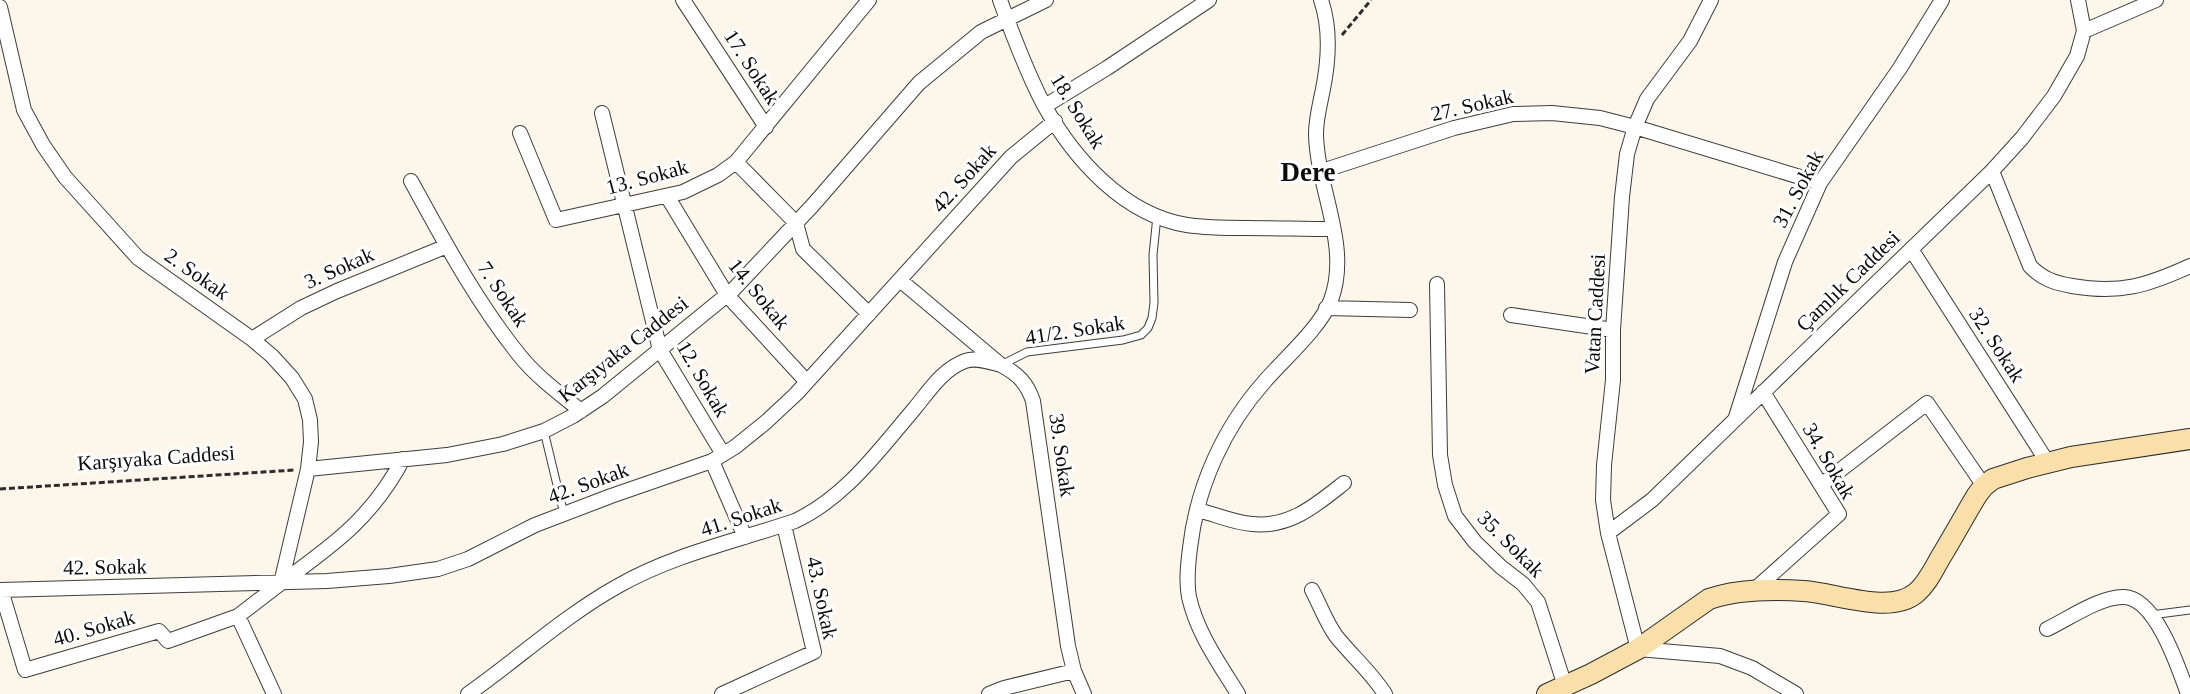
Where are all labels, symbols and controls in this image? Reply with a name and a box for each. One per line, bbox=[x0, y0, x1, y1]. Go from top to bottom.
street label: 17. Sokak bbox=[719, 25, 785, 109]
street label: 18. Sokak bbox=[1046, 69, 1111, 153]
street label: 27. Sokak bbox=[1428, 84, 1516, 126]
street label: 42. Sokak bbox=[927, 138, 1001, 217]
street label: 31. Sokak bbox=[1768, 146, 1829, 232]
street label: 13. Sokak bbox=[603, 154, 691, 199]
district label: Dere bbox=[1281, 157, 1335, 187]
street label: Çamlık Caddesi bbox=[1791, 225, 1905, 336]
street label: 3. Sokak bbox=[301, 242, 378, 294]
street label: 2. Sokak bbox=[160, 243, 234, 305]
street label: Vatan Caddesi bbox=[1580, 253, 1610, 375]
street label: 14. Sokak bbox=[723, 254, 795, 335]
street label: 7. Sokak bbox=[473, 257, 534, 332]
street label: Karşıyaka Caddesi bbox=[553, 291, 693, 407]
street label: 32. Sokak bbox=[1964, 303, 2030, 387]
street label: 41/2. Sokak bbox=[1024, 310, 1127, 350]
street label: 12. Sokak bbox=[672, 337, 735, 422]
street label: 39. Sokak bbox=[1044, 412, 1080, 499]
street label: 34. Sokak bbox=[1798, 419, 1861, 504]
street label: Karşıyaka Caddesi bbox=[76, 441, 236, 475]
street label: 42. Sokak bbox=[544, 457, 632, 509]
street label: 41. Sokak bbox=[697, 492, 785, 541]
street label: 35. Sokak bbox=[1473, 506, 1550, 583]
street label: 42. Sokak bbox=[63, 554, 148, 580]
street label: 43. Sokak bbox=[802, 554, 843, 642]
street label: 40. Sokak bbox=[50, 605, 138, 651]

